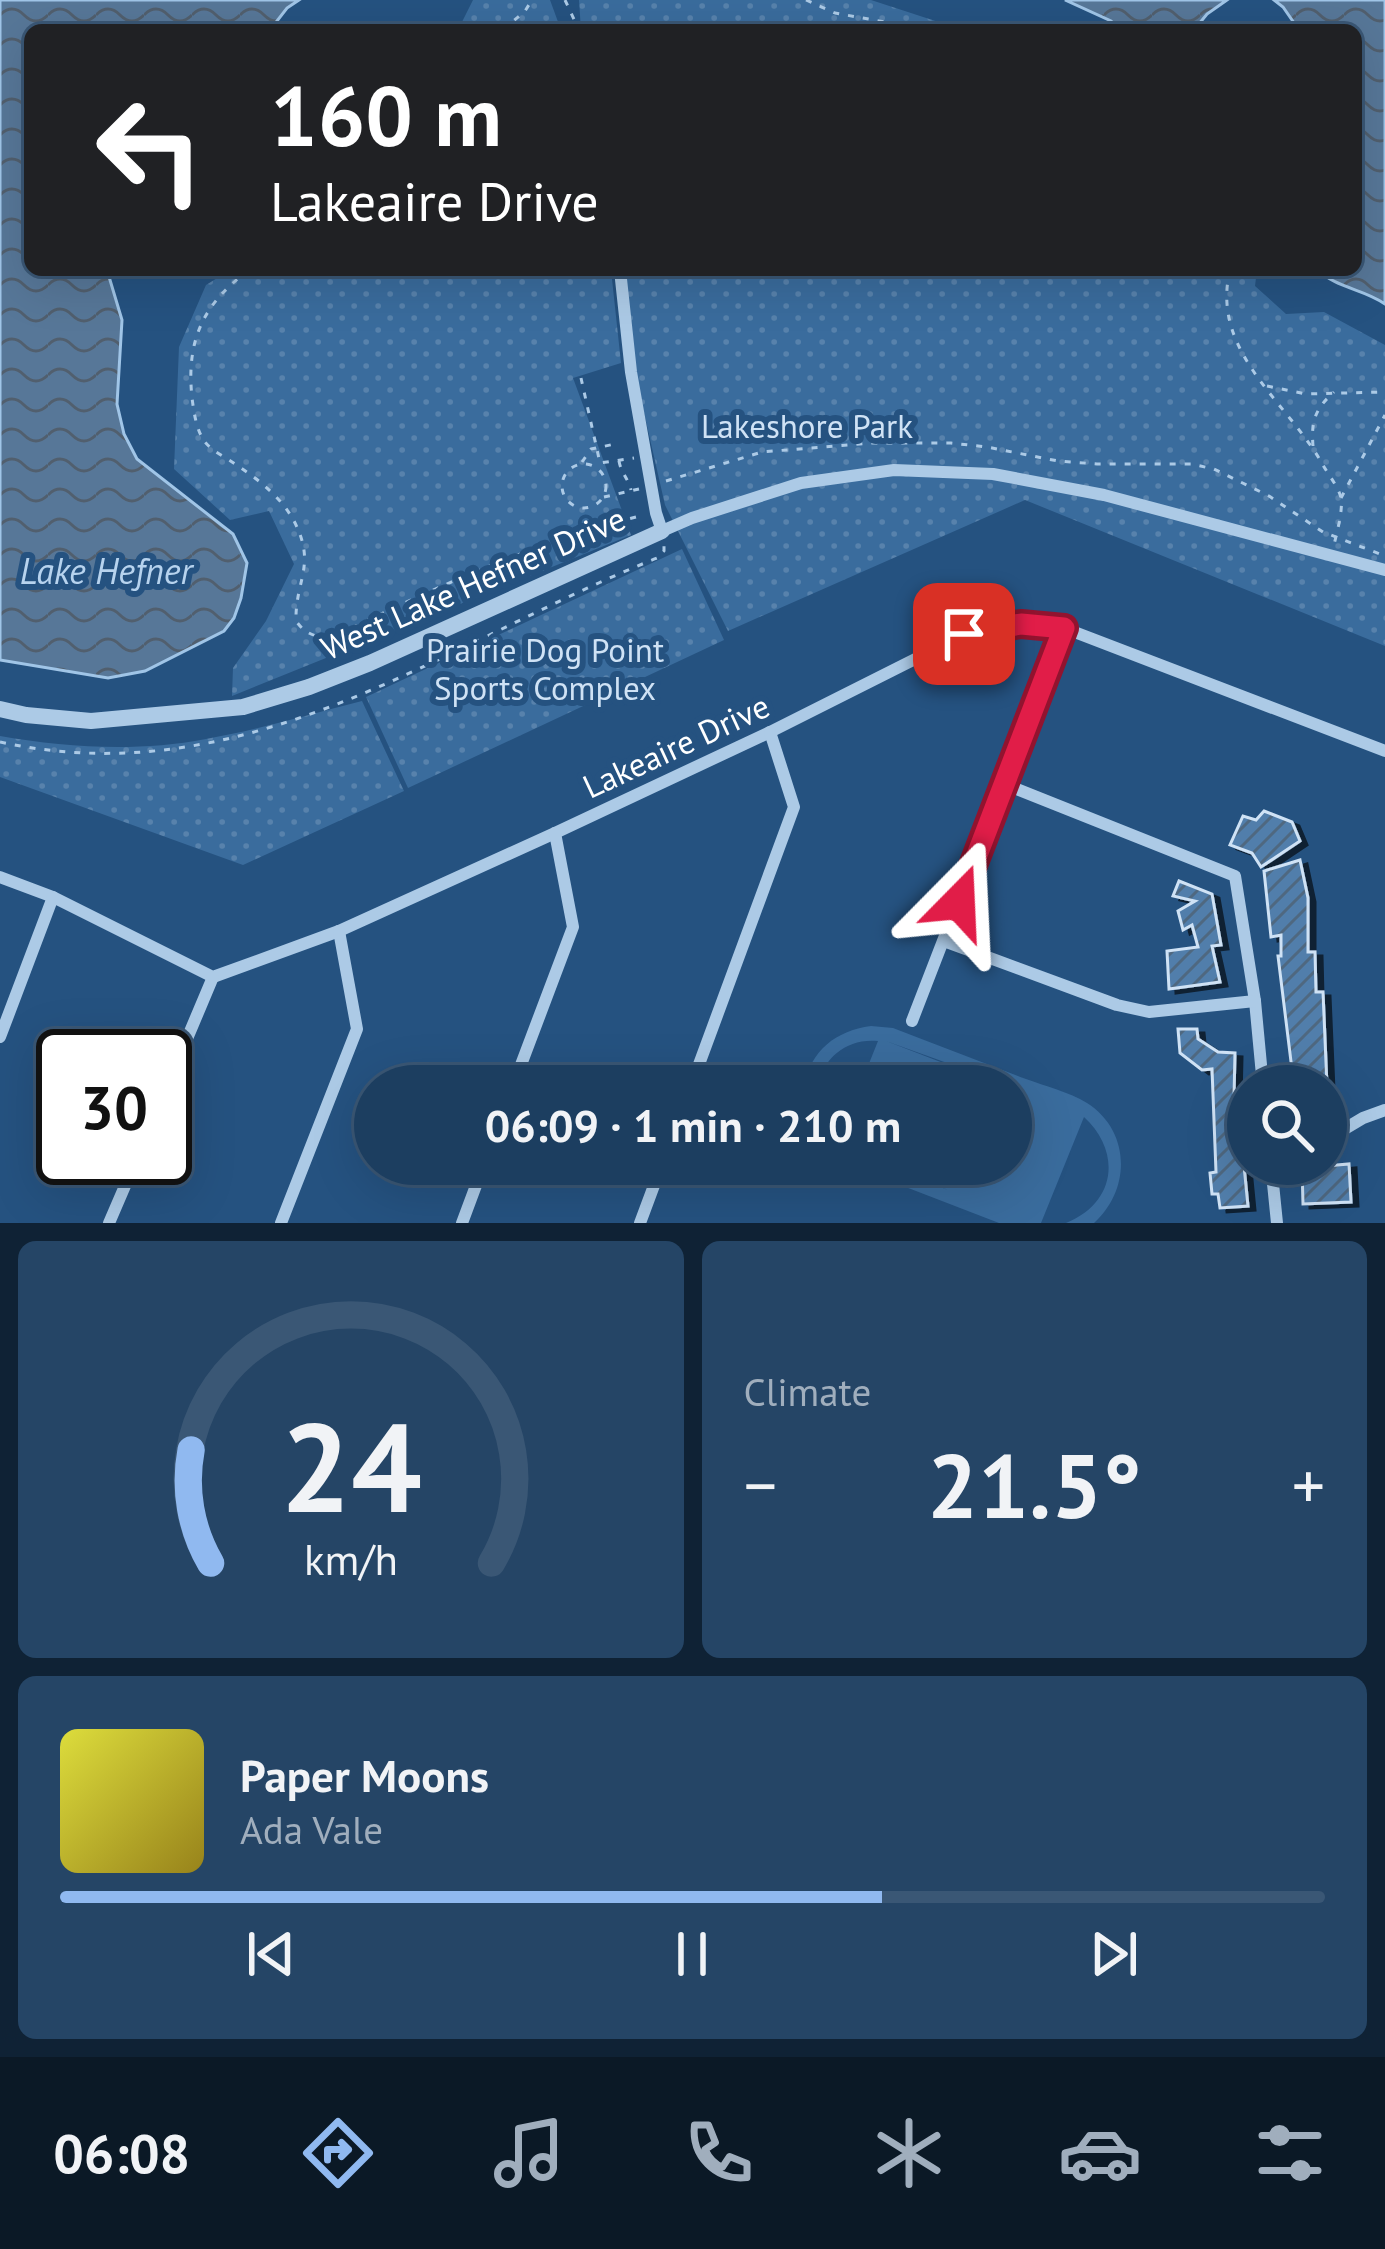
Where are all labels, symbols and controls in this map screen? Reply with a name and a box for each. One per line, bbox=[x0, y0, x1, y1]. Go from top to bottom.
text: 160 m bbox=[270, 60, 502, 169]
icon: left bbox=[72, 72, 228, 228]
text: Lakeaire Drive bbox=[270, 166, 599, 236]
park label: Lakeshore Park bbox=[701, 404, 913, 447]
street label: West Lake Hefner Drive bbox=[314, 496, 632, 669]
water label: Lake Hefner bbox=[20, 547, 194, 594]
pin bbox=[913, 583, 1015, 685]
icon: arrive bbox=[931, 601, 997, 667]
park label: Prairie Dog Point Sports Complex bbox=[426, 628, 664, 709]
street label: Lakeaire Drive bbox=[576, 684, 776, 807]
position arrow bbox=[896, 839, 1022, 965]
speed limit sign: 30 bbox=[36, 1029, 192, 1185]
map controls bbox=[1227, 1065, 1347, 1185]
button: search bbox=[1227, 1065, 1347, 1185]
text: 06:09 · 1 min · 210 m bbox=[485, 1096, 901, 1154]
text: Climate bbox=[744, 1366, 871, 1417]
text: 24 bbox=[280, 1385, 422, 1546]
text: 21.5° bbox=[927, 1426, 1142, 1543]
text: − bbox=[744, 1442, 777, 1527]
text: + bbox=[1292, 1442, 1325, 1527]
text: km/h bbox=[304, 1530, 398, 1586]
text: Paper Moons bbox=[240, 1746, 489, 1804]
text: Ada Vale bbox=[240, 1804, 383, 1855]
icon: previous bbox=[238, 1921, 304, 1987]
icon: pause bbox=[659, 1921, 725, 1987]
icon: next bbox=[1081, 1921, 1147, 1987]
icon: directions bbox=[296, 2111, 380, 2195]
icon: music bbox=[487, 2111, 571, 2195]
icon: phone bbox=[677, 2111, 761, 2195]
icon: climate bbox=[867, 2111, 951, 2195]
icon: car bbox=[1058, 2111, 1142, 2195]
icon: filters bbox=[1248, 2111, 1332, 2195]
text: 06:08 bbox=[53, 2118, 190, 2188]

